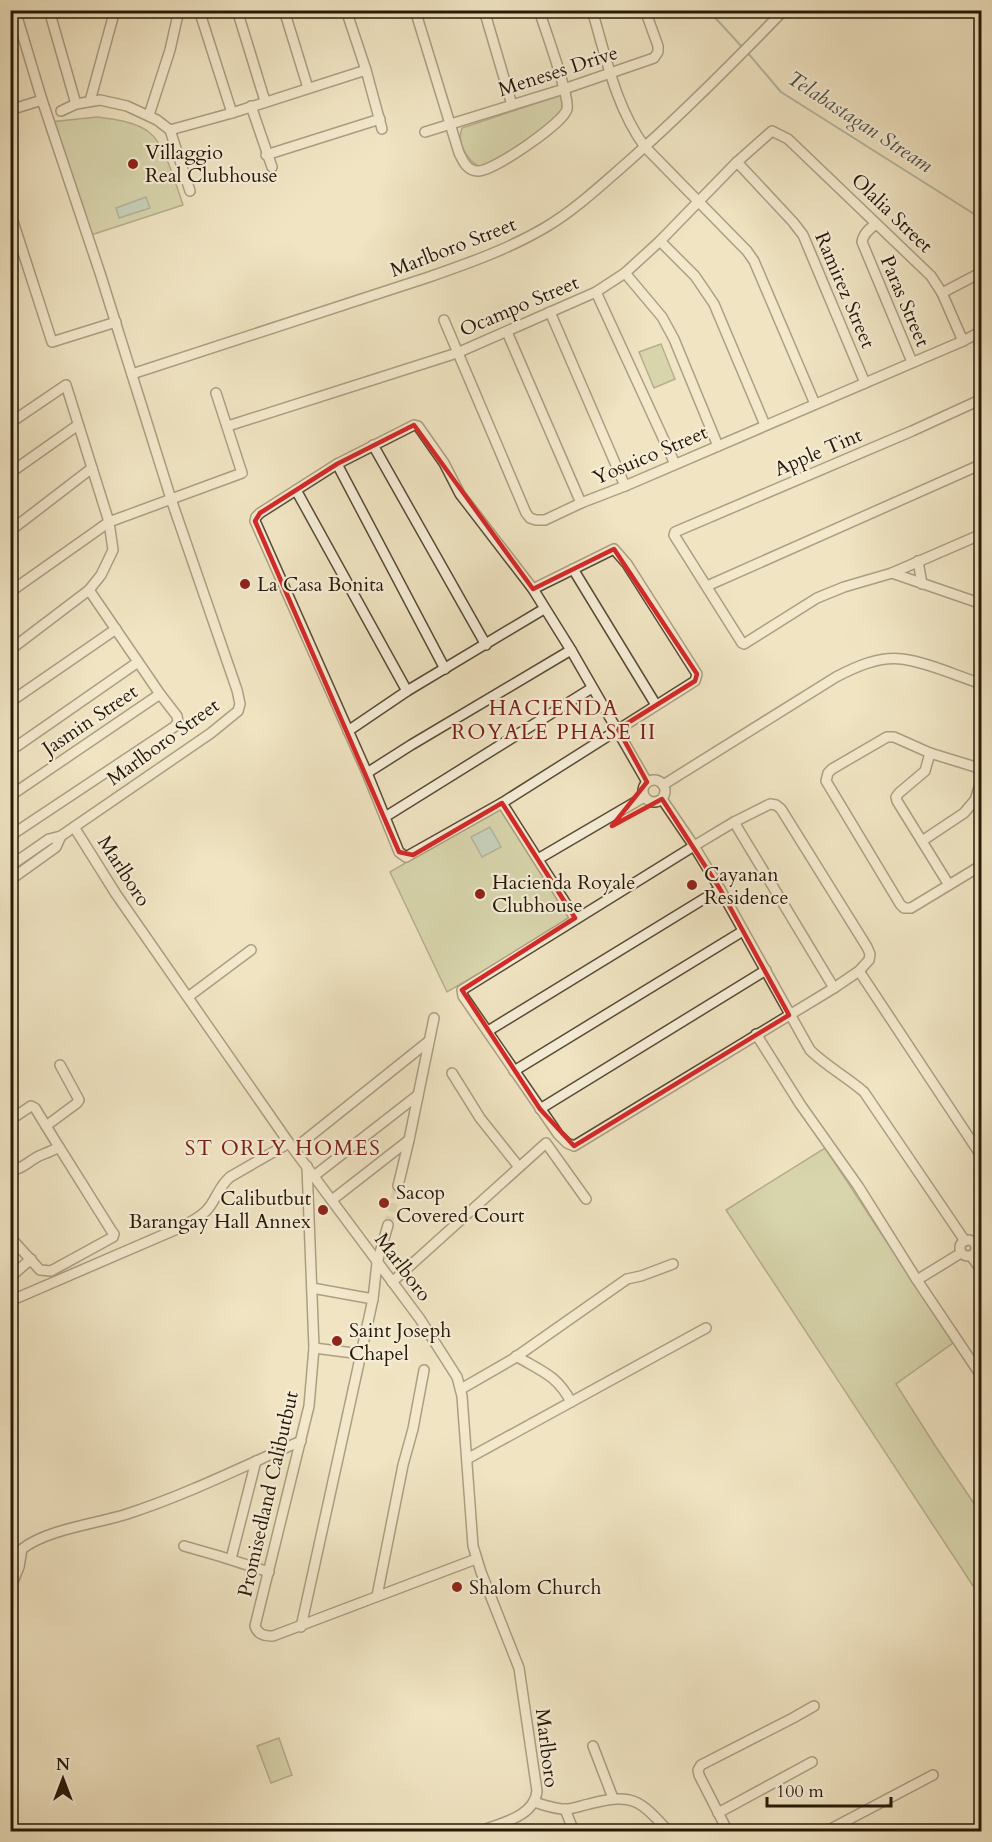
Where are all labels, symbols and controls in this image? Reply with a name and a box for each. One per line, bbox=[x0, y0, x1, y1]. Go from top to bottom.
street label: Meneses Drive bbox=[495, 39, 621, 103]
water label: Telabastagan Stream bbox=[782, 64, 938, 180]
place label: Villaggio Real Clubhouse bbox=[145, 139, 278, 189]
marker: Villaggio Real Clubhouse bbox=[126, 157, 140, 171]
street label: Olalia Street bbox=[845, 167, 939, 259]
street label: Marlboro Street bbox=[386, 210, 521, 283]
street label: Ramirez Street bbox=[808, 228, 882, 353]
street label: Paras Street bbox=[874, 251, 937, 351]
street label: Ocampo Street bbox=[455, 269, 583, 343]
street label: Yosuico Street bbox=[588, 418, 712, 491]
street label: Apple Tint bbox=[770, 421, 867, 483]
place label: La Casa Bonita bbox=[257, 571, 384, 598]
marker: La Casa Bonita bbox=[238, 577, 252, 591]
street label: Jasmin Street bbox=[35, 678, 143, 763]
street label: Marlboro Street bbox=[101, 692, 225, 792]
district label: HACIENDA ROYALE PHASE II bbox=[451, 694, 657, 747]
street label: Marlboro bbox=[91, 830, 157, 912]
place label: Cayanan Residence bbox=[704, 861, 789, 911]
place label: Hacienda Royale Clubhouse bbox=[492, 869, 635, 919]
marker: Cayanan Residence bbox=[685, 878, 699, 892]
marker: Hacienda Royale Clubhouse bbox=[473, 887, 487, 901]
district label: ST ORLY HOMES bbox=[185, 1134, 381, 1163]
place label: Sacop Covered Court bbox=[396, 1179, 525, 1229]
place label: Calibutbut Barangay Hall Annex bbox=[129, 1185, 312, 1235]
marker: Sacop Covered Court bbox=[377, 1196, 391, 1210]
marker: Calibutbut Barangay Hall Annex bbox=[316, 1203, 330, 1217]
street label: Marlboro bbox=[368, 1227, 438, 1307]
place label: Saint Joseph Chapel bbox=[349, 1317, 451, 1367]
marker: Saint Joseph Chapel bbox=[330, 1334, 344, 1348]
street label: Promisedland Calibutbut bbox=[231, 1388, 305, 1600]
place label: Shalom Church bbox=[469, 1574, 601, 1601]
marker: Shalom Church bbox=[450, 1580, 464, 1594]
street label: Marlboro bbox=[529, 1707, 565, 1789]
north arrow bbox=[33, 1749, 93, 1809]
text: N bbox=[56, 1754, 70, 1776]
scale bar bbox=[767, 1770, 892, 1808]
text: 100 m bbox=[776, 1779, 824, 1804]

